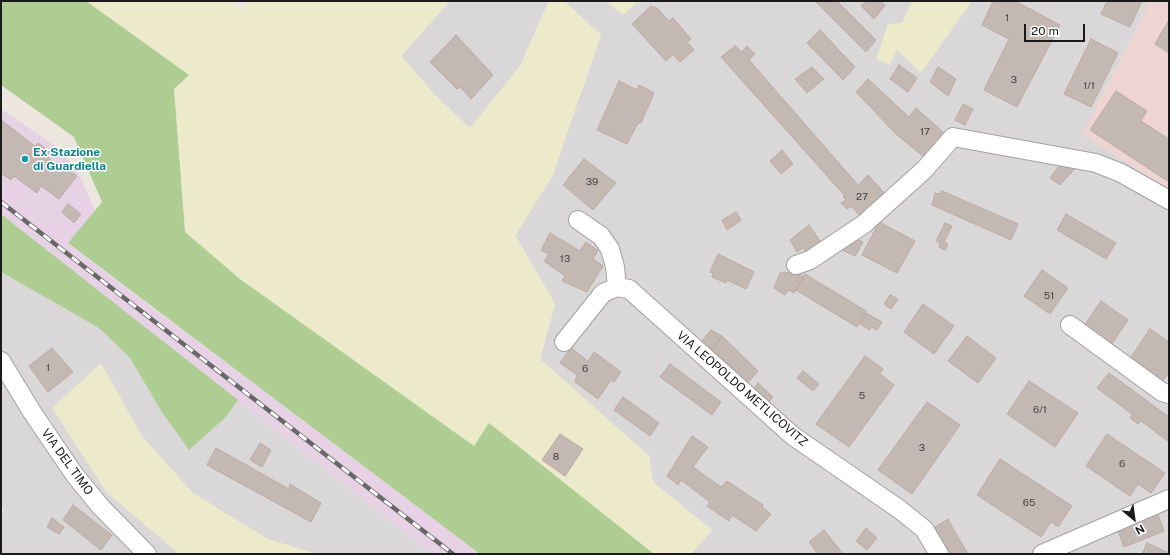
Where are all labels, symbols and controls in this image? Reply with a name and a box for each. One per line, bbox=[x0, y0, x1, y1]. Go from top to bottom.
house number: 1 bbox=[1005, 12, 1009, 24]
scale bar bbox=[1026, 16, 1087, 42]
text: 20 m bbox=[1031, 24, 1059, 38]
house number: 3 bbox=[1011, 74, 1017, 86]
house number: 1/1 bbox=[1083, 80, 1095, 92]
house number: 17 bbox=[920, 126, 930, 138]
place label: Ex Stazione di Guardiella bbox=[33, 145, 106, 173]
marker: Ex Stazione di Guardiella bbox=[20, 154, 30, 164]
house number: 39 bbox=[586, 176, 598, 188]
house number: 27 bbox=[856, 191, 868, 203]
house number: 13 bbox=[560, 253, 570, 265]
house number: 51 bbox=[1044, 290, 1054, 302]
street label: VIA LEOPOLDO METLICOVITZ bbox=[674, 328, 810, 450]
house number: 1 bbox=[46, 362, 50, 374]
house number: 6 bbox=[582, 363, 588, 375]
house number: 5 bbox=[859, 390, 865, 402]
house number: 6/1 bbox=[1033, 404, 1047, 416]
street label: VIA DEL TIMO bbox=[38, 426, 96, 498]
house number: 3 bbox=[919, 442, 925, 454]
house number: 8 bbox=[553, 451, 559, 463]
house number: 6 bbox=[1119, 458, 1125, 470]
house number: 65 bbox=[1023, 497, 1035, 509]
north arrow bbox=[1114, 499, 1154, 539]
text: N bbox=[1133, 522, 1146, 537]

